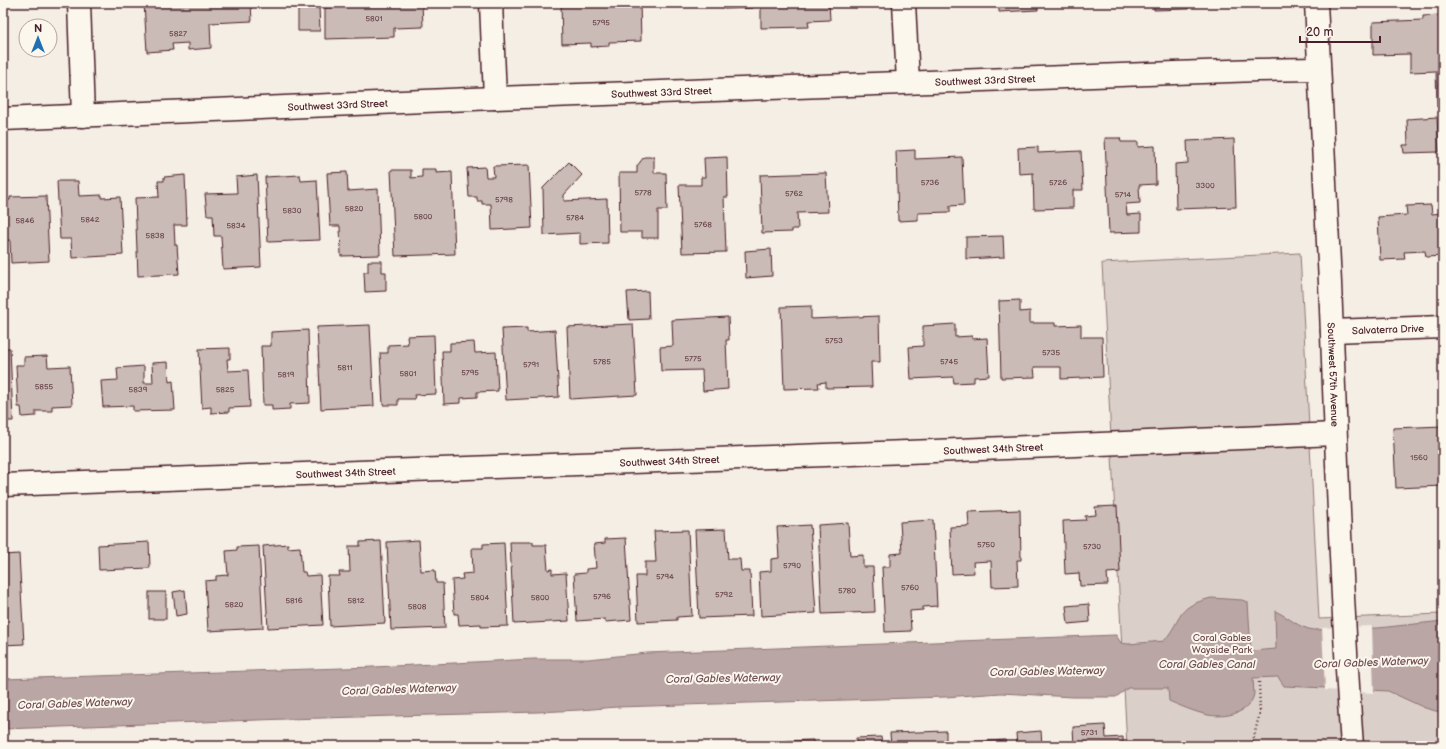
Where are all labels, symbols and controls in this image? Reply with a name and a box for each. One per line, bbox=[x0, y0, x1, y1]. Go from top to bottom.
house number: 5801 bbox=[365, 14, 383, 23]
north arrow bbox=[18, 18, 58, 58]
house number: 5795 bbox=[592, 18, 610, 27]
scale bar bbox=[1300, 18, 1380, 44]
text: N bbox=[34, 22, 42, 35]
text: 20 m bbox=[1306, 25, 1333, 40]
house number: 5827 bbox=[169, 29, 187, 38]
street label: Southwest 33rd Street bbox=[935, 73, 1036, 89]
street label: Southwest 33rd Street bbox=[611, 85, 712, 101]
street label: Southwest 33rd Street bbox=[287, 98, 388, 114]
house number: 5736 bbox=[921, 178, 939, 187]
house number: 5726 bbox=[1049, 178, 1067, 187]
house number: 3300 bbox=[1195, 181, 1215, 190]
house number: 5778 bbox=[634, 188, 652, 197]
house number: 5762 bbox=[785, 189, 803, 198]
house number: 5714 bbox=[1115, 190, 1131, 199]
house number: 5798 bbox=[495, 195, 513, 204]
house number: 5820 bbox=[345, 204, 364, 213]
house number: 5830 bbox=[283, 206, 302, 215]
house number: 5800 bbox=[414, 212, 433, 221]
house number: 5784 bbox=[566, 213, 584, 222]
house number: 5842 bbox=[81, 215, 100, 224]
house number: 5846 bbox=[15, 216, 35, 225]
house number: 5768 bbox=[694, 220, 712, 229]
house number: 5834 bbox=[226, 221, 246, 230]
house number: 5838 bbox=[146, 231, 165, 240]
street label: Southwest 57th Avenue bbox=[1325, 322, 1341, 427]
street label: Salvaterra Drive bbox=[1352, 323, 1424, 337]
house number: 5753 bbox=[825, 336, 843, 345]
house number: 5735 bbox=[1042, 348, 1060, 357]
house number: 5775 bbox=[684, 354, 702, 363]
house number: 5785 bbox=[593, 357, 611, 366]
house number: 5745 bbox=[940, 357, 958, 366]
house number: 5791 bbox=[523, 360, 539, 369]
house number: 5811 bbox=[337, 363, 353, 372]
house number: 5795 bbox=[461, 368, 479, 377]
house number: 5801 bbox=[399, 369, 417, 378]
house number: 5819 bbox=[278, 370, 295, 379]
house number: 5855 bbox=[35, 382, 54, 391]
house number: 5839 bbox=[129, 385, 148, 394]
house number: 5825 bbox=[216, 385, 235, 394]
street label: Southwest 34th Street bbox=[943, 441, 1044, 458]
house number: 1560 bbox=[1410, 453, 1428, 462]
street label: Southwest 34th Street bbox=[619, 454, 720, 469]
street label: Southwest 34th Street bbox=[296, 466, 396, 481]
house number: 5750 bbox=[977, 540, 995, 549]
house number: 5730 bbox=[1083, 542, 1101, 551]
house number: 5790 bbox=[783, 561, 801, 570]
house number: 5794 bbox=[656, 572, 674, 581]
house number: 5760 bbox=[901, 583, 919, 592]
house number: 5780 bbox=[838, 586, 856, 595]
house number: 5792 bbox=[715, 590, 733, 599]
house number: 5796 bbox=[593, 592, 611, 601]
house number: 5804 bbox=[471, 593, 490, 602]
house number: 5800 bbox=[531, 593, 550, 602]
house number: 5816 bbox=[285, 596, 303, 605]
house number: 5812 bbox=[347, 596, 365, 605]
house number: 5820 bbox=[225, 600, 244, 609]
house number: 5808 bbox=[408, 602, 427, 611]
park label: Coral Gables Wayside Park bbox=[1192, 632, 1252, 656]
water label: Coral Gables Waterway bbox=[1313, 654, 1430, 671]
water label: Coral Gables Canal bbox=[1159, 658, 1256, 671]
water label: Coral Gables Waterway bbox=[989, 664, 1106, 679]
water label: Coral Gables Waterway bbox=[665, 671, 782, 686]
water label: Coral Gables Waterway bbox=[341, 681, 458, 698]
water label: Coral Gables Waterway bbox=[17, 695, 134, 712]
house number: 5731 bbox=[1081, 728, 1097, 737]

